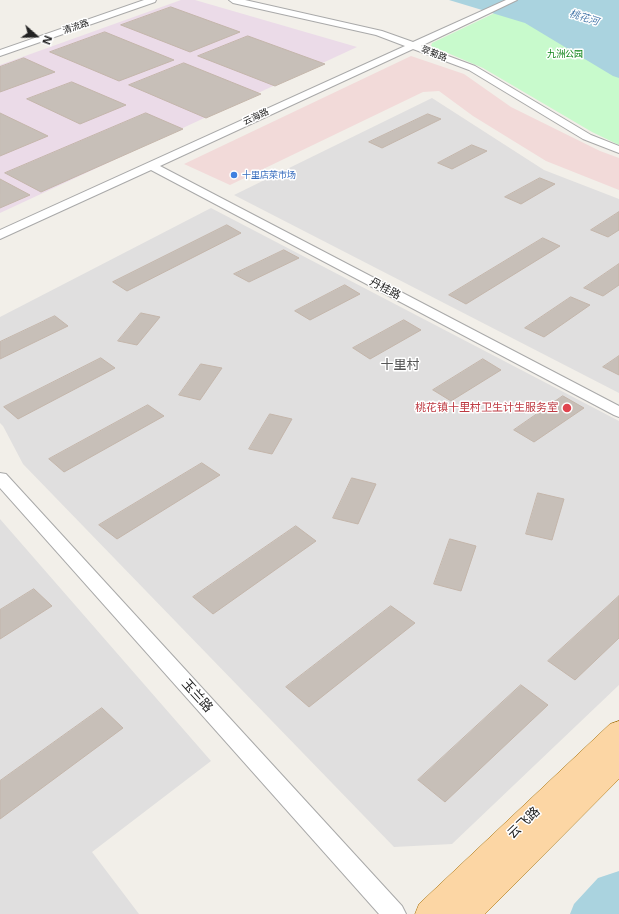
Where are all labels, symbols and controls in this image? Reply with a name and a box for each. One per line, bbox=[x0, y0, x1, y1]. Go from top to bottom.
water label: 桃花河 bbox=[568, 8, 600, 28]
north arrow bbox=[16, 16, 56, 56]
street label: 清流路 bbox=[61, 17, 91, 37]
text: N bbox=[39, 33, 56, 47]
street label: 翠菊路 bbox=[419, 44, 449, 64]
park label: 九洲公园 bbox=[547, 49, 583, 59]
street label: 云海路 bbox=[241, 106, 271, 128]
marker: 十里店菜市场 bbox=[229, 170, 239, 180]
place label: 十里店菜市场 bbox=[242, 170, 296, 180]
street label: 丹桂路 bbox=[367, 275, 403, 303]
district label: 十里村 bbox=[381, 357, 419, 373]
place label: 桃花镇十里村卫生计生服务室 bbox=[415, 401, 558, 415]
marker: 桃花镇十里村卫生计生服务室 bbox=[561, 402, 573, 414]
street label: 玉兰路 bbox=[178, 676, 216, 716]
street label: 云飞路 bbox=[505, 804, 543, 842]

